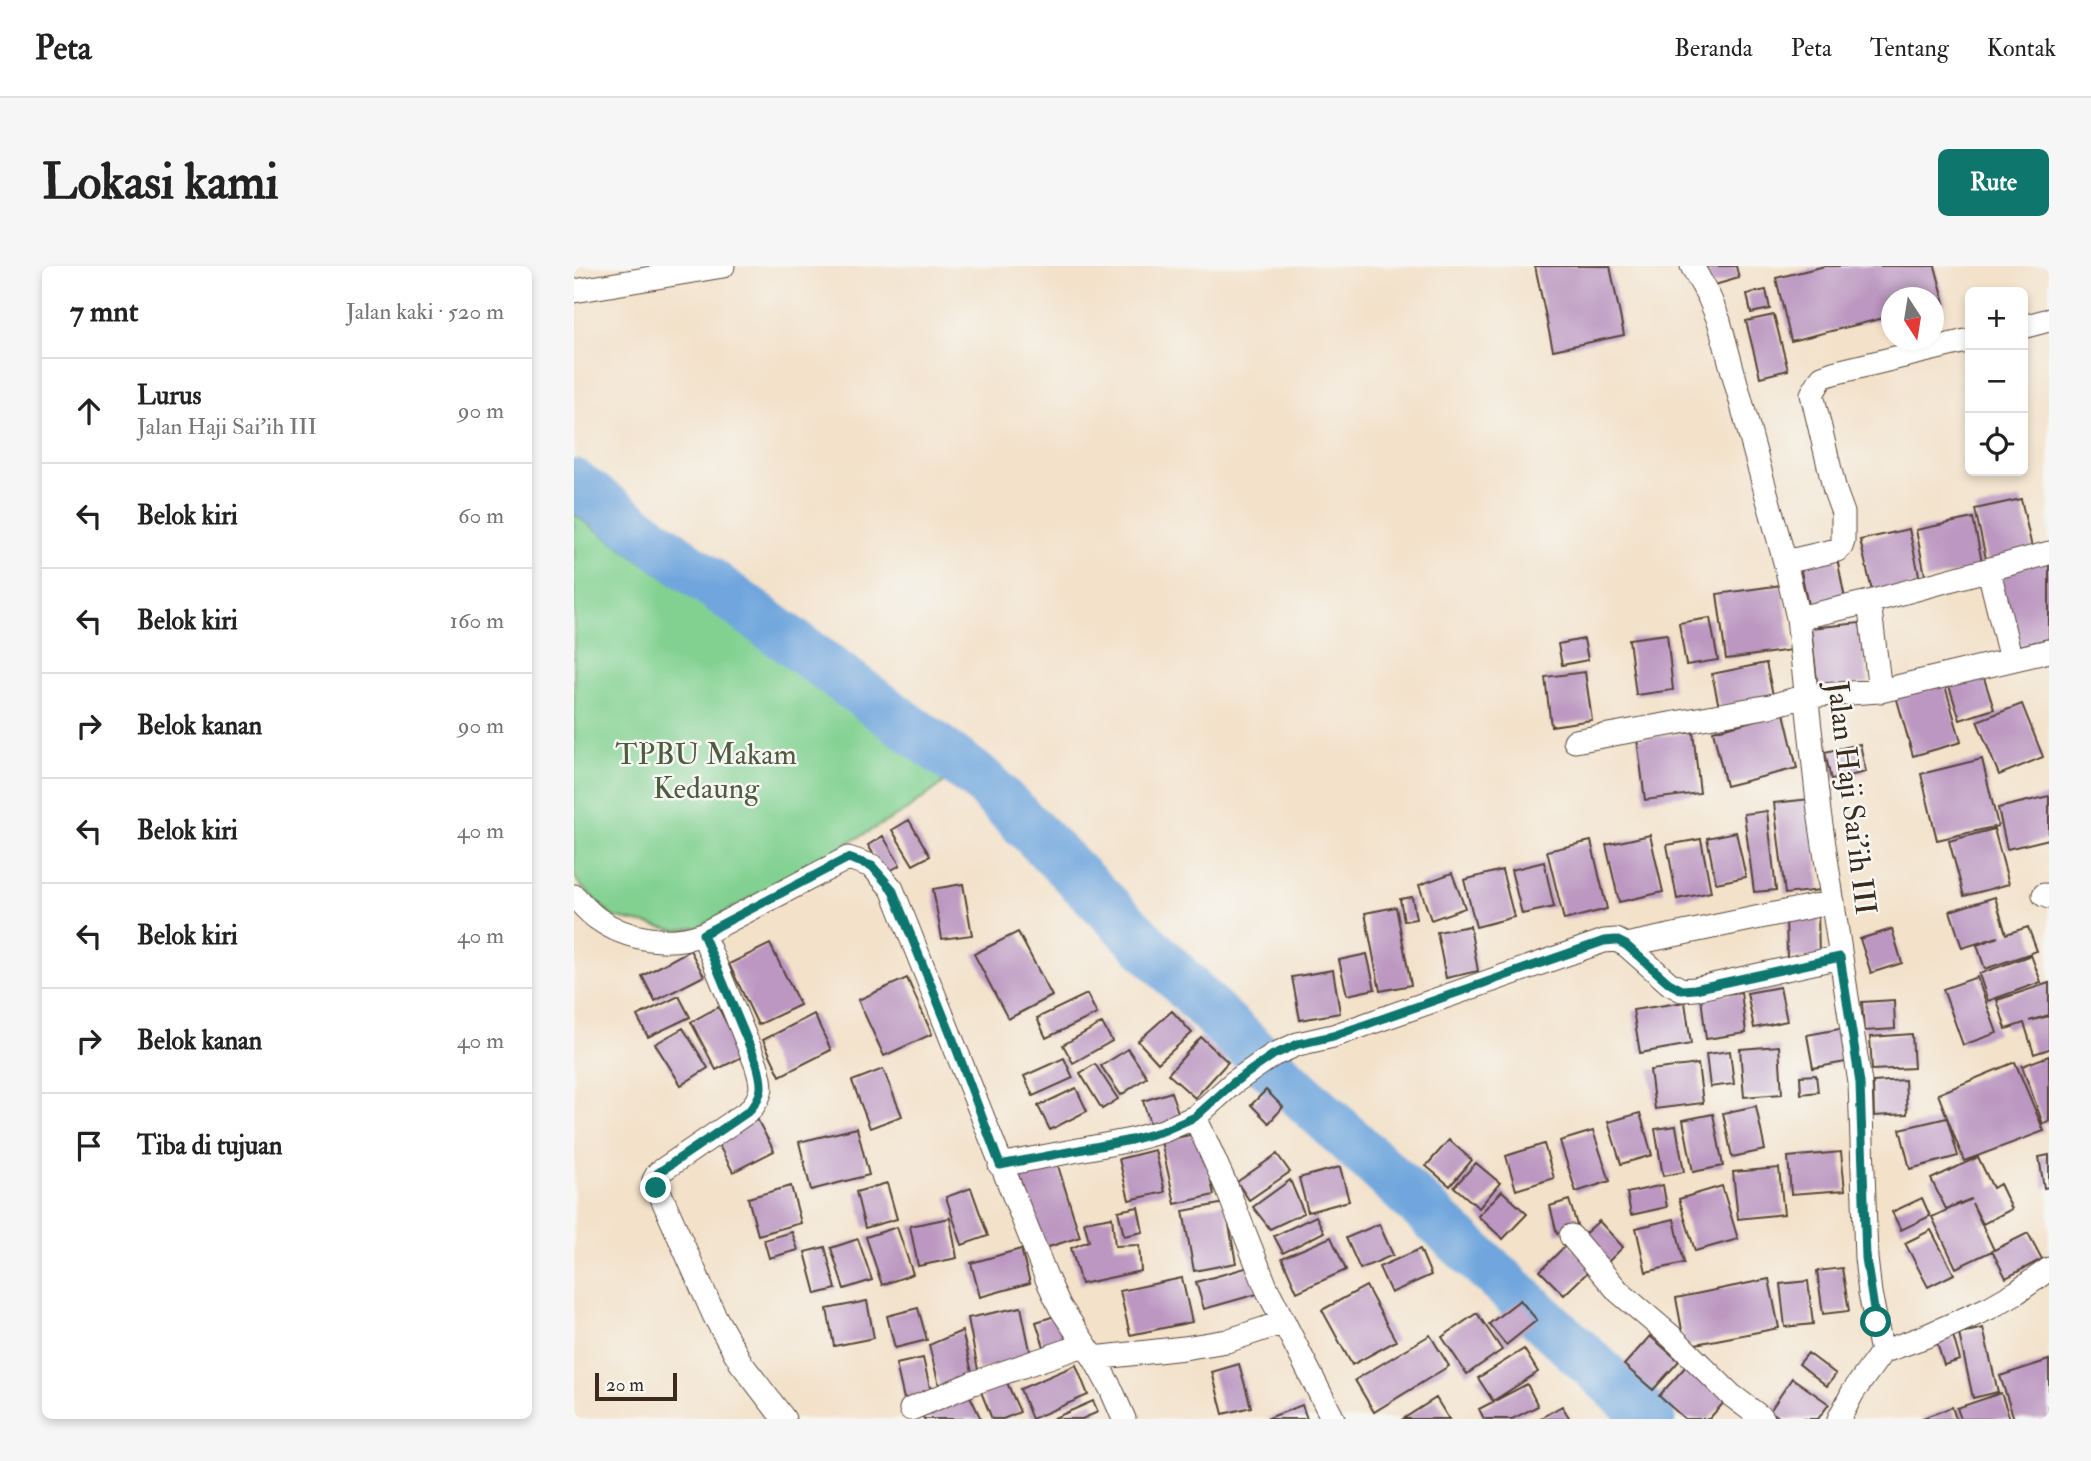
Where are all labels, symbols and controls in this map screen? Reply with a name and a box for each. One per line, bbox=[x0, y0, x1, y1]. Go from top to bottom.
text: Peta bbox=[35, 28, 92, 69]
text: Beranda bbox=[1674, 33, 1753, 64]
text: Peta bbox=[1791, 33, 1832, 64]
text: Tentang bbox=[1870, 33, 1949, 64]
text: Kontak bbox=[1987, 33, 2056, 64]
button: Rute bbox=[1938, 149, 2049, 216]
text: Lokasi kami bbox=[42, 152, 279, 213]
north arrow bbox=[1881, 287, 1944, 350]
map controls bbox=[1965, 287, 2028, 476]
button: + bbox=[1965, 287, 2028, 350]
text: 7 mnt bbox=[70, 293, 138, 330]
text: Jalan kaki · 520 m bbox=[346, 297, 504, 326]
button: − bbox=[1965, 350, 2028, 413]
text: Lurus bbox=[137, 380, 201, 412]
icon: ahead bbox=[70, 392, 108, 430]
text: 90 m bbox=[458, 396, 504, 425]
text: Jalan Haji Sai'ih III bbox=[137, 412, 317, 441]
button: locate bbox=[1965, 413, 2028, 476]
icon: left bbox=[70, 497, 108, 535]
text: Belok kiri bbox=[137, 500, 238, 532]
text: 60 m bbox=[458, 501, 504, 530]
icon: left bbox=[70, 602, 108, 640]
text: Belok kiri bbox=[137, 605, 238, 637]
text: 160 m bbox=[450, 606, 504, 635]
street label: Jalan Haji Sai'ih III bbox=[1819, 678, 1884, 917]
icon: right bbox=[70, 707, 108, 745]
text: Belok kanan bbox=[137, 710, 262, 742]
text: 90 m bbox=[458, 711, 504, 740]
park label: TPBU Makam Kedaung bbox=[615, 736, 797, 807]
icon: left bbox=[70, 812, 108, 850]
text: Belok kiri bbox=[137, 815, 238, 847]
text: 40 m bbox=[457, 816, 504, 845]
icon: left bbox=[70, 917, 108, 955]
text: Belok kiri bbox=[137, 920, 238, 952]
text: 40 m bbox=[457, 921, 504, 950]
icon: right bbox=[70, 1022, 108, 1060]
text: Belok kanan bbox=[137, 1025, 262, 1057]
text: 40 m bbox=[457, 1026, 504, 1055]
icon: arrive bbox=[70, 1127, 108, 1165]
text: Tiba di tujuan bbox=[137, 1130, 282, 1162]
route end bbox=[640, 1172, 671, 1203]
route start bbox=[1860, 1306, 1891, 1337]
scale bar bbox=[595, 1370, 677, 1402]
text: 20 m bbox=[606, 1373, 644, 1397]

